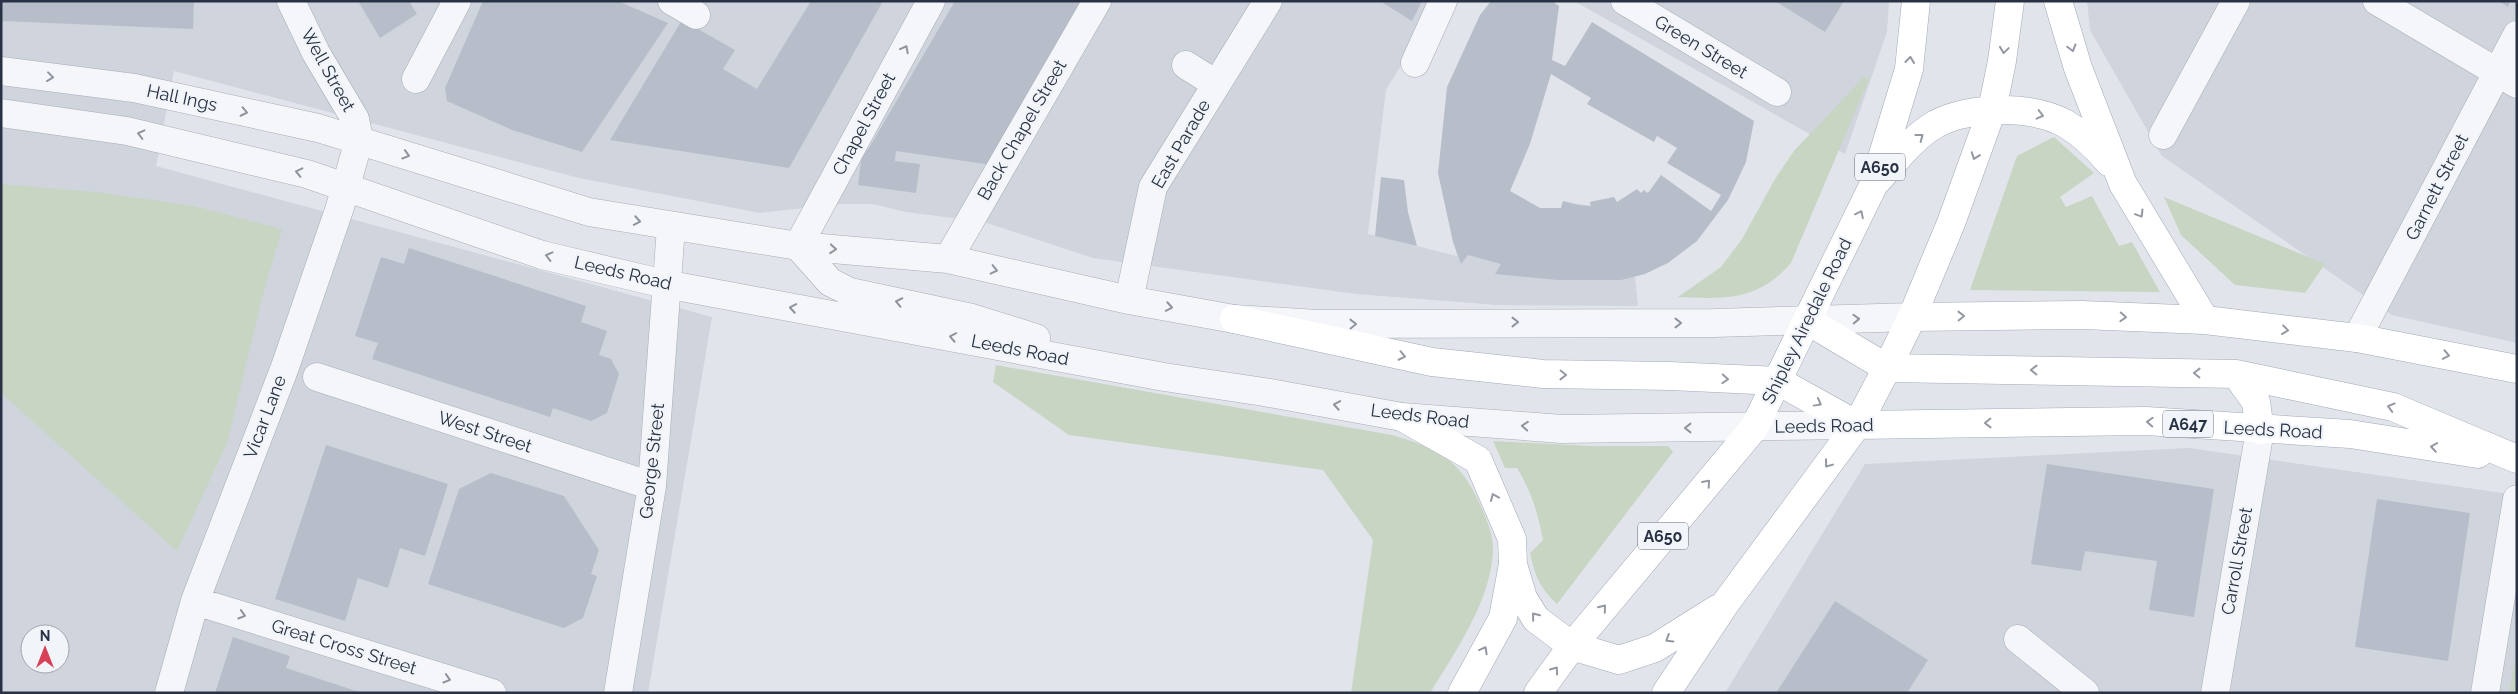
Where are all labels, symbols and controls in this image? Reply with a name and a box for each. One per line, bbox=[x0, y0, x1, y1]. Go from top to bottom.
street label: Green Street bbox=[1651, 11, 1752, 83]
street label: Well Street bbox=[297, 24, 360, 115]
one-way arrow bbox=[2066, 44, 2077, 52]
one-way arrow bbox=[899, 45, 909, 54]
one-way arrow bbox=[1999, 46, 2010, 54]
street label: Back Chapel Street bbox=[973, 56, 1070, 204]
one-way arrow bbox=[1904, 56, 1915, 64]
street label: Chapel Street bbox=[828, 69, 899, 179]
one-way arrow bbox=[46, 71, 54, 82]
street label: Hall Ings bbox=[145, 80, 220, 115]
street label: East Parade bbox=[1147, 95, 1215, 192]
one-way arrow bbox=[239, 106, 248, 117]
one-way arrow bbox=[2036, 109, 2045, 120]
one-way arrow bbox=[137, 129, 146, 140]
street label: Garnett Street bbox=[2401, 130, 2472, 243]
one-way arrow bbox=[1914, 134, 1924, 143]
one-way arrow bbox=[401, 149, 409, 159]
one-way arrow bbox=[1971, 151, 1981, 160]
road number: A650 bbox=[1855, 154, 1905, 180]
one-way arrow bbox=[295, 167, 304, 178]
one-way arrow bbox=[2134, 208, 2144, 217]
one-way arrow bbox=[1854, 210, 1864, 219]
one-way arrow bbox=[633, 215, 642, 225]
street label: Shipley Airedale Road bbox=[1757, 234, 1856, 407]
one-way arrow bbox=[829, 243, 837, 254]
one-way arrow bbox=[544, 251, 553, 262]
street label: Leeds Road bbox=[572, 251, 674, 294]
one-way arrow bbox=[989, 264, 998, 275]
one-way arrow bbox=[894, 298, 903, 308]
one-way arrow bbox=[1165, 302, 1174, 312]
one-way arrow bbox=[789, 303, 798, 313]
one-way arrow bbox=[1958, 311, 1965, 321]
one-way arrow bbox=[2120, 311, 2128, 322]
one-way arrow bbox=[1853, 314, 1861, 324]
one-way arrow bbox=[1512, 317, 1520, 327]
one-way arrow bbox=[1349, 318, 1357, 329]
one-way arrow bbox=[1674, 318, 1682, 328]
one-way arrow bbox=[2281, 324, 2289, 335]
street label: Leeds Road bbox=[969, 330, 1071, 369]
one-way arrow bbox=[949, 333, 958, 343]
one-way arrow bbox=[2441, 349, 2450, 359]
one-way arrow bbox=[1397, 350, 1406, 360]
one-way arrow bbox=[2030, 364, 2038, 375]
one-way arrow bbox=[2193, 368, 2200, 378]
one-way arrow bbox=[1559, 370, 1567, 380]
street label: Vicar Lane bbox=[239, 372, 290, 462]
one-way arrow bbox=[1721, 373, 1729, 384]
one-way arrow bbox=[1812, 397, 1821, 407]
street label: Leeds Road bbox=[1370, 399, 1471, 432]
one-way arrow bbox=[1333, 400, 1342, 411]
street label: George Street bbox=[635, 402, 668, 520]
one-way arrow bbox=[2387, 403, 2395, 413]
street label: West Street bbox=[436, 406, 535, 457]
road number: A647 bbox=[2163, 410, 2213, 438]
street label: Leeds Road bbox=[1774, 414, 1874, 437]
one-way arrow bbox=[2146, 416, 2154, 427]
street label: Leeds Road bbox=[2223, 416, 2323, 443]
one-way arrow bbox=[1984, 418, 1992, 428]
one-way arrow bbox=[1521, 421, 1529, 432]
one-way arrow bbox=[1684, 423, 1692, 433]
one-way arrow bbox=[2430, 442, 2438, 453]
one-way arrow bbox=[1825, 458, 1834, 468]
one-way arrow bbox=[1701, 480, 1709, 489]
one-way arrow bbox=[1489, 493, 1500, 502]
street label: Carroll Street bbox=[2217, 505, 2256, 616]
road number: A650 bbox=[1638, 522, 1688, 550]
one-way arrow bbox=[1598, 605, 1607, 614]
one-way arrow bbox=[237, 610, 245, 620]
one-way arrow bbox=[1531, 612, 1540, 621]
street label: Great Cross Street bbox=[269, 614, 419, 679]
north arrow bbox=[20, 624, 70, 674]
text: N bbox=[40, 628, 50, 644]
one-way arrow bbox=[1665, 633, 1674, 642]
one-way arrow bbox=[1478, 646, 1488, 655]
one-way arrow bbox=[1549, 666, 1559, 675]
one-way arrow bbox=[442, 673, 451, 683]

